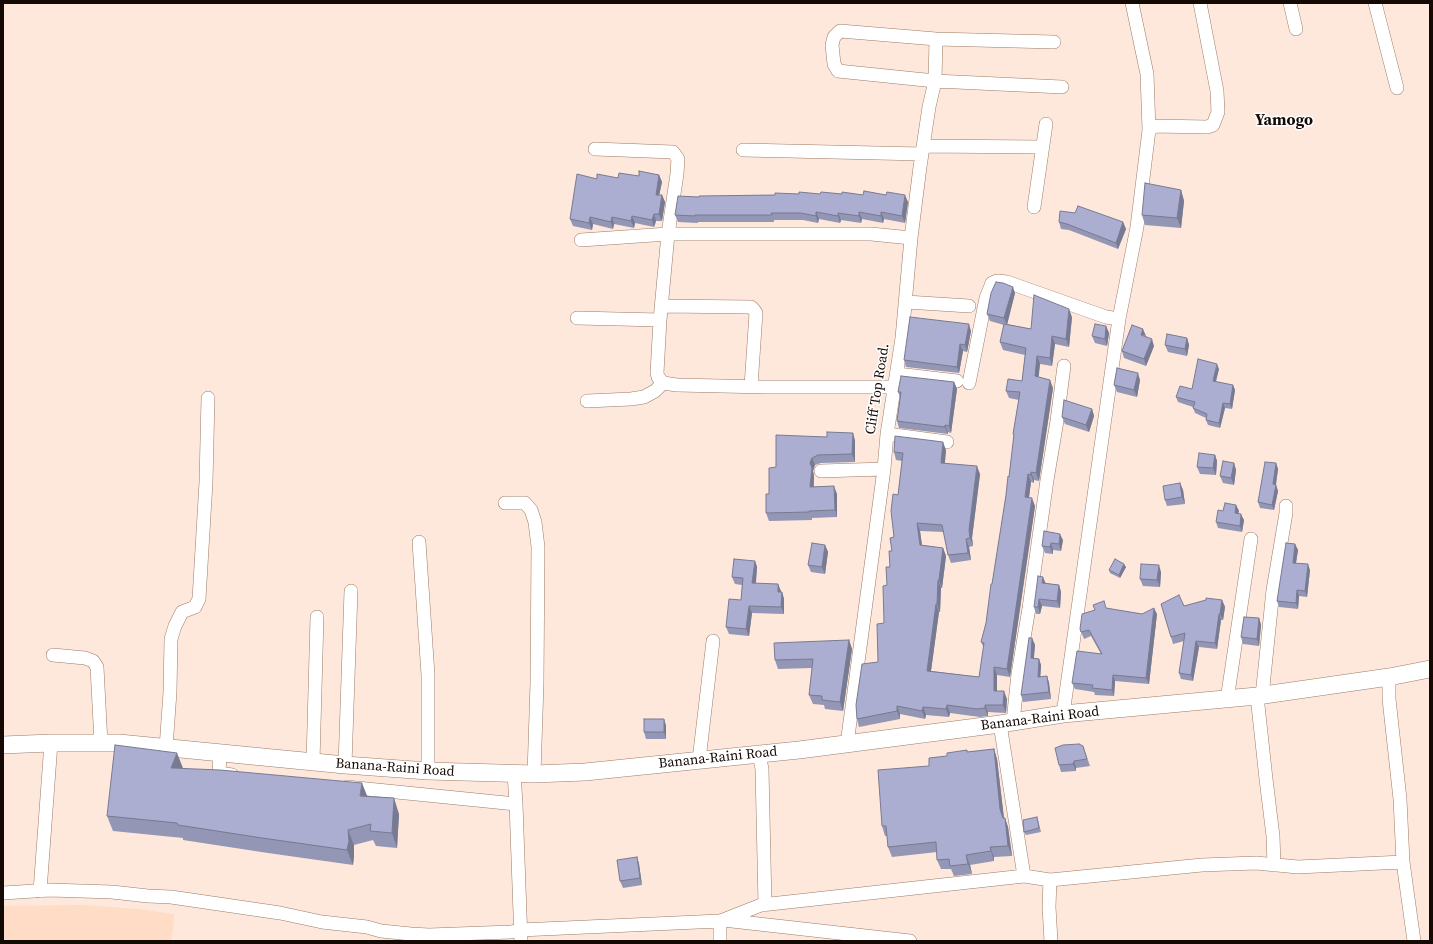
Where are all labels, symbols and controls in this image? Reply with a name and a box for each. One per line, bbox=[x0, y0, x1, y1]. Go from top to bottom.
district label: Yamogo bbox=[1255, 111, 1313, 131]
street label: Cliff Top Road. bbox=[863, 342, 893, 436]
street label: Banana-Raini Road bbox=[980, 703, 1100, 735]
street label: Banana-Raini Road bbox=[658, 743, 778, 773]
street label: Banana-Raini Road bbox=[335, 755, 455, 781]

